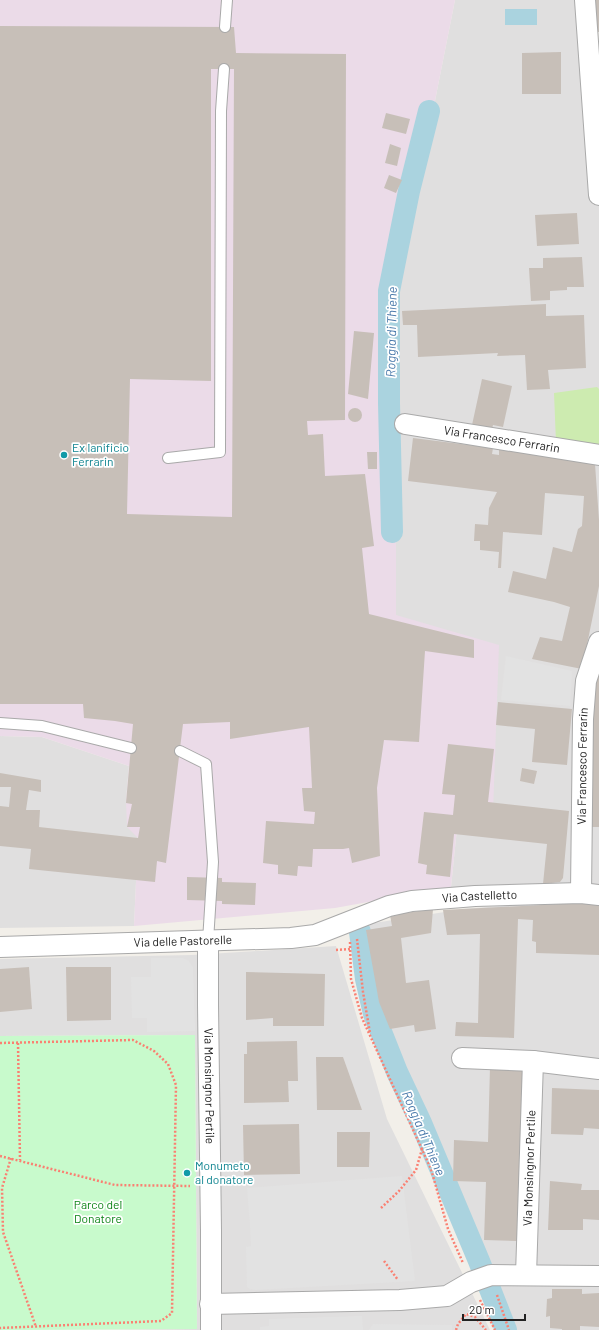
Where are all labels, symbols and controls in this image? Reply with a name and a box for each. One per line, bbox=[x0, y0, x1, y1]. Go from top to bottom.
water label: Roggia di Thiene bbox=[382, 286, 400, 377]
street label: Via Francesco Ferrarin bbox=[443, 422, 561, 455]
place label: Ex lanificio Ferrarin bbox=[72, 440, 129, 468]
marker: Ex lanificio Ferrarin bbox=[59, 450, 69, 460]
street label: Via Francesco Ferrarin bbox=[574, 707, 590, 825]
street label: Via Castelletto bbox=[441, 887, 517, 905]
street label: Via delle Pastorelle bbox=[133, 932, 232, 949]
street label: Via Monsingnor Pertile bbox=[202, 1028, 218, 1144]
water label: Roggia di Thiene bbox=[399, 1088, 449, 1178]
street label: Via Monsingnor Pertile bbox=[520, 1110, 537, 1226]
place label: Monumeto al donatore bbox=[195, 1158, 253, 1186]
marker: Monumeto al donatore bbox=[182, 1168, 192, 1178]
park label: Parco del Donatore bbox=[74, 1197, 122, 1225]
scale bar bbox=[463, 1296, 525, 1322]
text: 20 m bbox=[469, 1302, 495, 1316]

